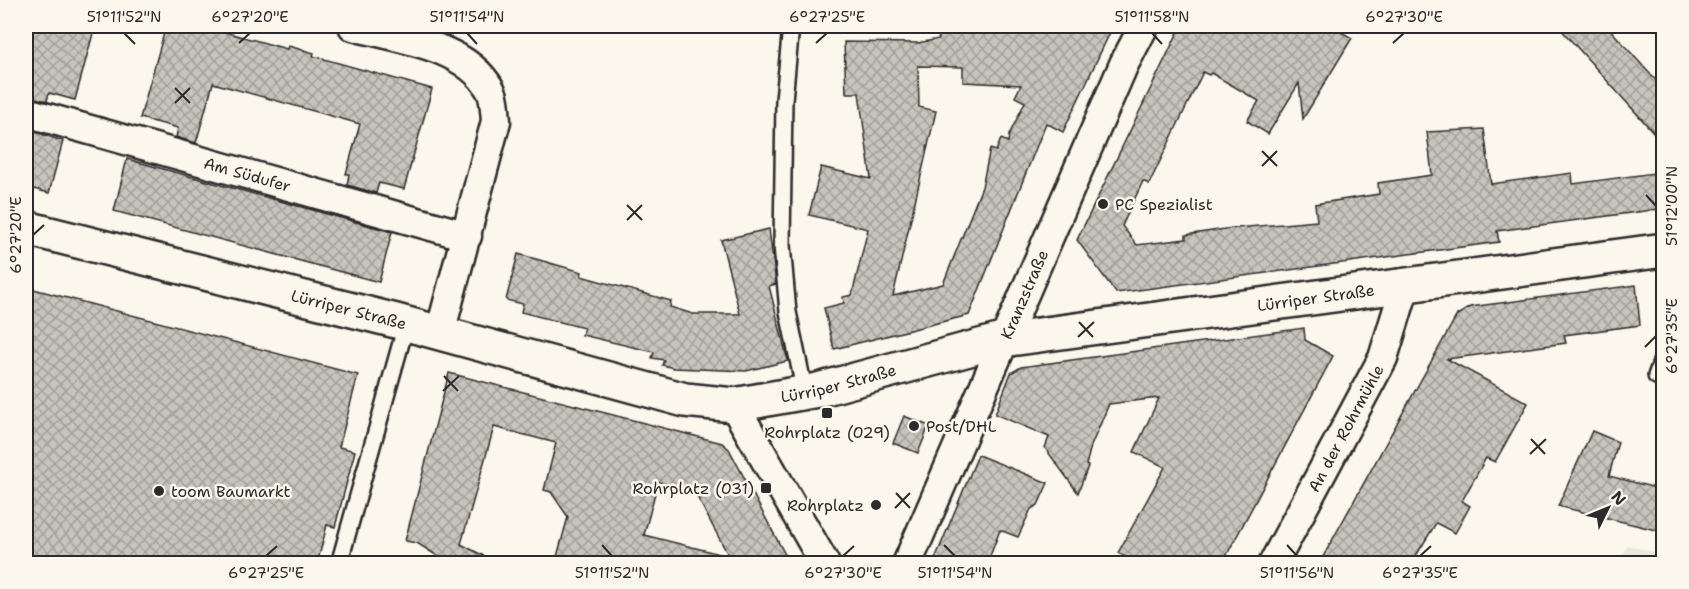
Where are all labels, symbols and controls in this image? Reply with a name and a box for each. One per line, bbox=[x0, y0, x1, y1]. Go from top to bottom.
text: 51°11'52"N bbox=[87, 7, 161, 27]
text: 6°27'20"E bbox=[211, 7, 289, 27]
text: 51°11'54"N bbox=[429, 7, 505, 27]
text: 6°27'25"E bbox=[789, 7, 865, 27]
text: 51°11'58"N bbox=[1114, 7, 1190, 27]
text: 6°27'30"E bbox=[1365, 7, 1443, 27]
street label: Am Südufer bbox=[201, 153, 293, 197]
text: 51°12'00"N bbox=[1662, 166, 1682, 246]
place label: PC Spezialist bbox=[1115, 194, 1213, 215]
text: 6°27'20"E bbox=[6, 196, 26, 274]
marker: PC Spezialist bbox=[1096, 197, 1110, 211]
street label: Kranzstraße bbox=[996, 246, 1053, 343]
street label: Lürriper Straße bbox=[1256, 279, 1376, 316]
street label: Lürriper Straße bbox=[289, 285, 409, 334]
text: 6°27'35"E bbox=[1662, 298, 1682, 374]
street label: Lürriper Straße bbox=[779, 359, 899, 407]
street label: An der Rohrmühle bbox=[1303, 361, 1389, 496]
marker: Rohrplatz (029) bbox=[820, 406, 834, 420]
place label: Post/DHL bbox=[926, 416, 997, 437]
marker: Post/DHL bbox=[907, 419, 921, 433]
place label: Rohrplatz (029) bbox=[764, 422, 890, 443]
place label: Rohrplatz (031) bbox=[633, 478, 754, 499]
north arrow bbox=[1578, 478, 1638, 538]
place label: toom Baumarkt bbox=[171, 481, 290, 502]
marker: Rohrplatz (031) bbox=[759, 481, 773, 495]
marker: toom Baumarkt bbox=[152, 484, 166, 498]
text: N bbox=[1607, 486, 1631, 510]
place label: Rohrplatz bbox=[787, 495, 864, 516]
marker: Rohrplatz bbox=[869, 498, 883, 512]
text: 6°27'25"E bbox=[228, 563, 304, 583]
text: 51°11'52"N bbox=[575, 563, 649, 583]
text: 6°27'30"E bbox=[804, 563, 882, 583]
text: 51°11'54"N bbox=[917, 563, 993, 583]
text: 51°11'56"N bbox=[1260, 563, 1334, 583]
text: 6°27'35"E bbox=[1382, 563, 1458, 583]

